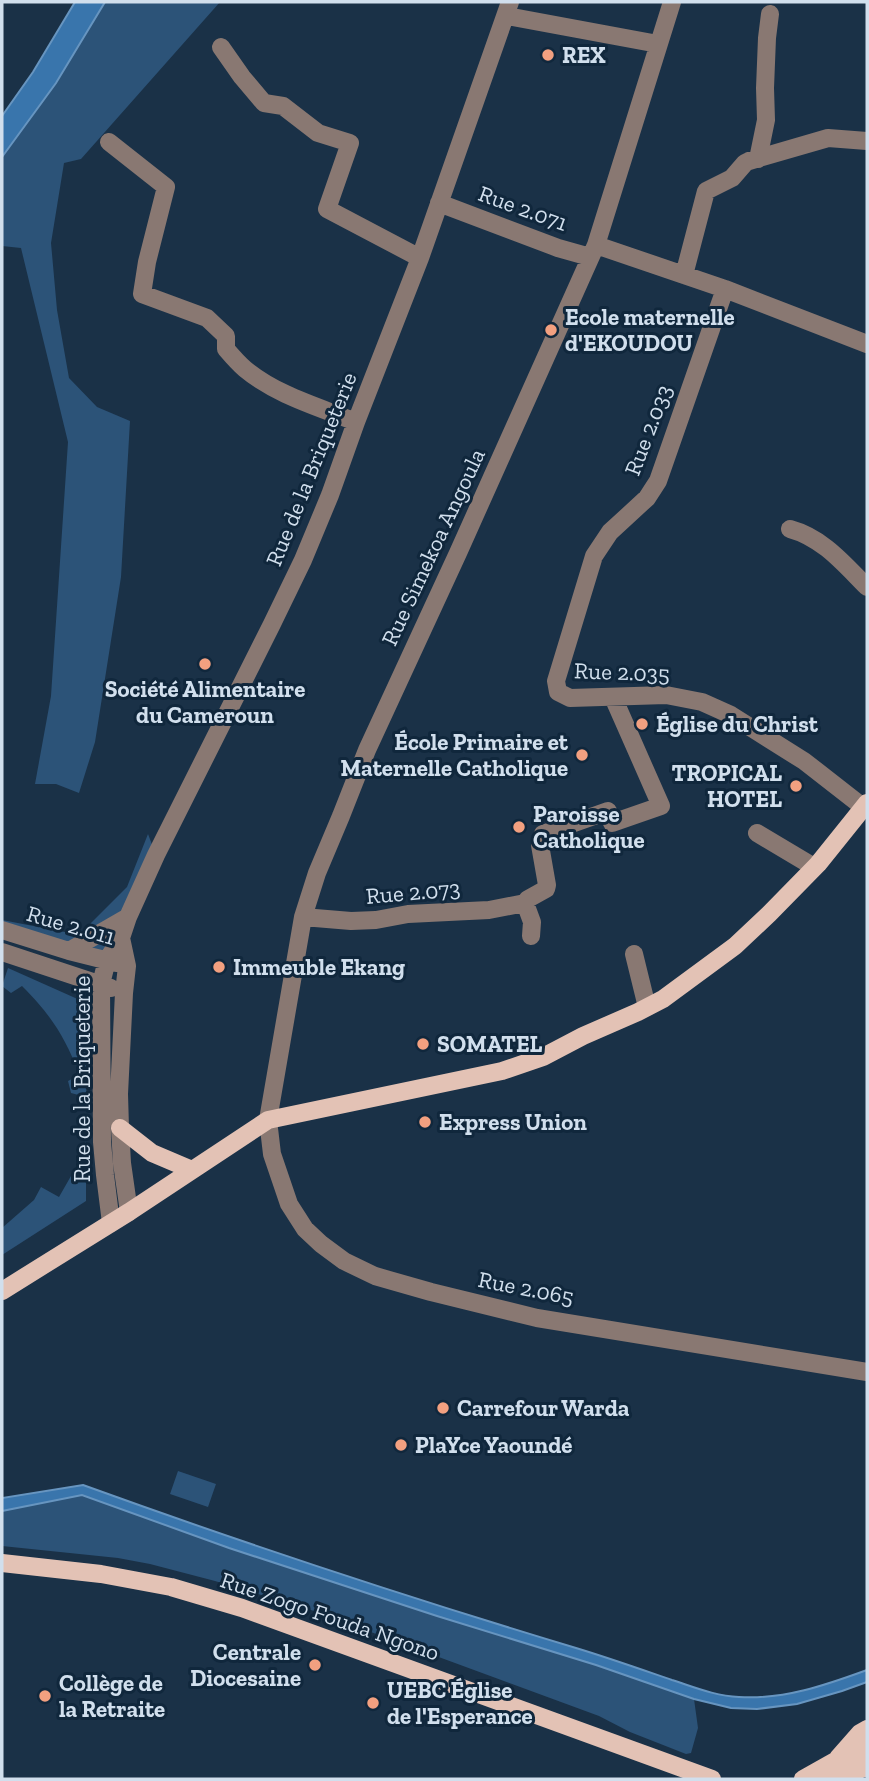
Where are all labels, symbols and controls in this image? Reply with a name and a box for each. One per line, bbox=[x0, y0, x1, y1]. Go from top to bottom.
place label: REX bbox=[562, 41, 606, 69]
marker: REX bbox=[540, 47, 556, 63]
street label: Rue 2.071 bbox=[475, 179, 571, 237]
place label: Ecole maternelle d'EKOUDOU bbox=[565, 303, 735, 357]
marker: Ecole maternelle d'EKOUDOU bbox=[543, 322, 559, 338]
street label: Rue de la Briqueterie bbox=[259, 368, 363, 570]
street label: Rue 2.033 bbox=[618, 381, 678, 479]
street label: Rue Simekoa Angoula bbox=[375, 444, 491, 650]
marker: Société Alimentaire du Cameroun bbox=[197, 656, 213, 672]
street label: Rue 2.035 bbox=[574, 656, 670, 688]
place label: Société Alimentaire du Cameroun bbox=[105, 675, 305, 729]
place label: Église du Christ bbox=[656, 710, 819, 738]
marker: Église du Christ bbox=[634, 716, 650, 732]
place label: École Primaire et Maternelle Catholique bbox=[341, 728, 569, 782]
marker: École Primaire et Maternelle Catholique bbox=[574, 747, 590, 763]
place label: TROPICAL HOTEL bbox=[671, 759, 782, 813]
marker: TROPICAL HOTEL bbox=[788, 778, 804, 794]
place label: Paroisse Catholique bbox=[533, 800, 645, 854]
marker: Paroisse Catholique bbox=[511, 819, 527, 835]
street label: Rue 2.073 bbox=[365, 874, 461, 910]
street label: Rue 2.011 bbox=[24, 899, 118, 951]
place label: Immeuble Ekang bbox=[233, 953, 405, 981]
marker: Immeuble Ekang bbox=[211, 959, 227, 975]
street label: Rue de la Briqueterie bbox=[68, 976, 96, 1182]
place label: SOMATEL bbox=[437, 1030, 543, 1058]
marker: SOMATEL bbox=[415, 1036, 431, 1052]
place label: Express Union bbox=[439, 1108, 587, 1136]
marker: Express Union bbox=[417, 1114, 433, 1130]
street label: Rue 2.065 bbox=[476, 1265, 576, 1311]
place label: Carrefour Warda bbox=[457, 1394, 630, 1422]
marker: Carrefour Warda bbox=[435, 1400, 451, 1416]
place label: PlaYce Yaoundé bbox=[415, 1431, 572, 1459]
marker: PlaYce Yaoundé bbox=[393, 1437, 409, 1453]
street label: Rue Zogo Fouda Ngono bbox=[217, 1565, 443, 1667]
place label: Centrale Diocesaine bbox=[190, 1638, 301, 1692]
marker: Centrale Diocesaine bbox=[307, 1657, 323, 1673]
place label: Collège de la Retraite bbox=[59, 1669, 165, 1723]
place label: UEBC Église de l'Esperance bbox=[387, 1676, 533, 1730]
marker: Collège de la Retraite bbox=[37, 1688, 53, 1704]
marker: UEBC Église de l'Esperance bbox=[365, 1695, 381, 1711]

